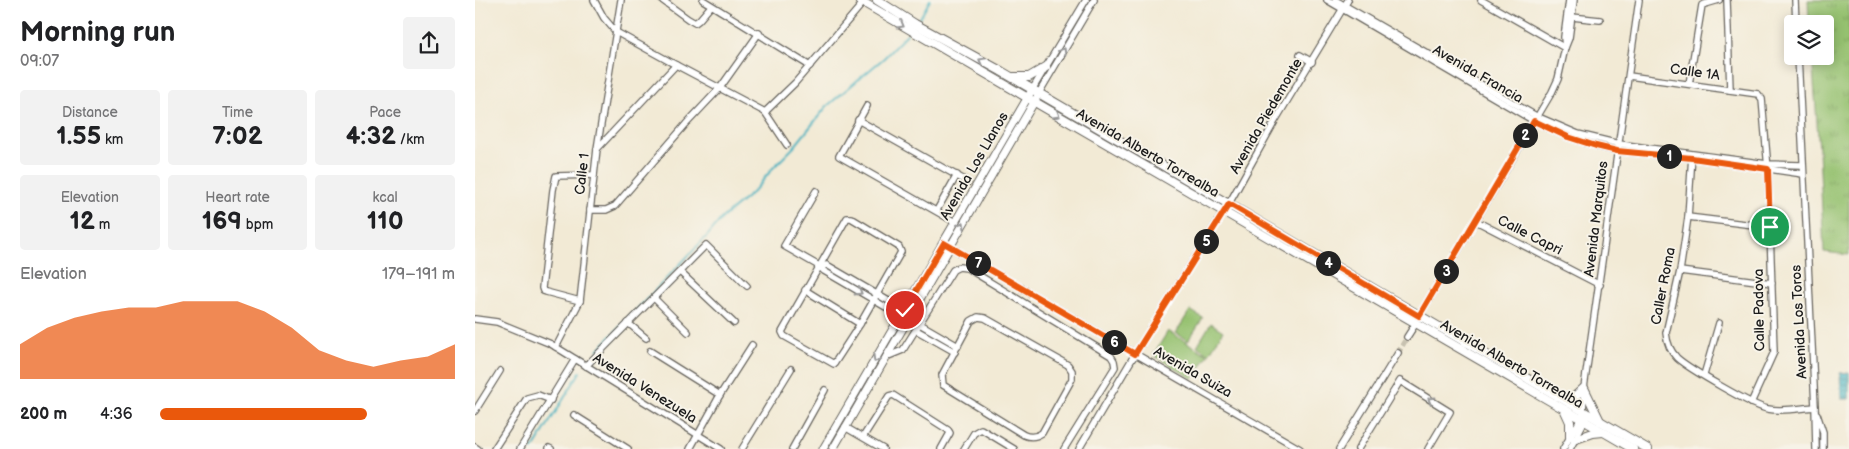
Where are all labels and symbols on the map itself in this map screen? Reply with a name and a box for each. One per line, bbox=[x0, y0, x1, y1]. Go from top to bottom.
one-way arrow bbox=[896, 18, 905, 28]
street label: Avenida Francia bbox=[1430, 41, 1526, 107]
one-way arrow bbox=[1057, 48, 1067, 57]
street label: Avenida Piedemonte bbox=[1226, 55, 1306, 177]
one-way arrow bbox=[978, 57, 987, 67]
street label: Calle 1A bbox=[1669, 60, 1721, 84]
street label: Avenida Alberto Torrealba bbox=[1074, 105, 1223, 201]
street label: Avenida Los Llanos bbox=[936, 109, 1012, 223]
one-way arrow bbox=[1051, 109, 1060, 119]
pin: 2 bbox=[1513, 122, 1537, 148]
pin: 1 bbox=[1657, 144, 1681, 168]
street label: Calle 1 bbox=[571, 152, 593, 196]
street label: Avenida Marquitos bbox=[1580, 160, 1612, 278]
pin bbox=[1749, 206, 1791, 248]
street label: Calle Capri bbox=[1495, 211, 1565, 259]
one-way arrow bbox=[956, 221, 966, 230]
pin: 5 bbox=[1193, 228, 1219, 254]
street label: Caller Roma bbox=[1647, 246, 1679, 326]
pin: 7 bbox=[965, 250, 991, 276]
pin: 4 bbox=[1315, 250, 1341, 276]
pin: 3 bbox=[1433, 258, 1459, 284]
street label: Avenida Los Toros bbox=[1788, 264, 1810, 380]
street label: Calle Padova bbox=[1750, 268, 1768, 351]
one-way arrow bbox=[854, 286, 863, 296]
pin bbox=[884, 289, 926, 331]
street label: Avenida Alberto Torrealba bbox=[1438, 316, 1587, 412]
pin: 6 bbox=[1101, 330, 1127, 354]
street label: Avenida Suiza bbox=[1151, 343, 1235, 401]
street label: Avenida Venezuela bbox=[590, 349, 700, 427]
one-way arrow bbox=[872, 353, 882, 362]
one-way arrow bbox=[1427, 397, 1436, 407]

